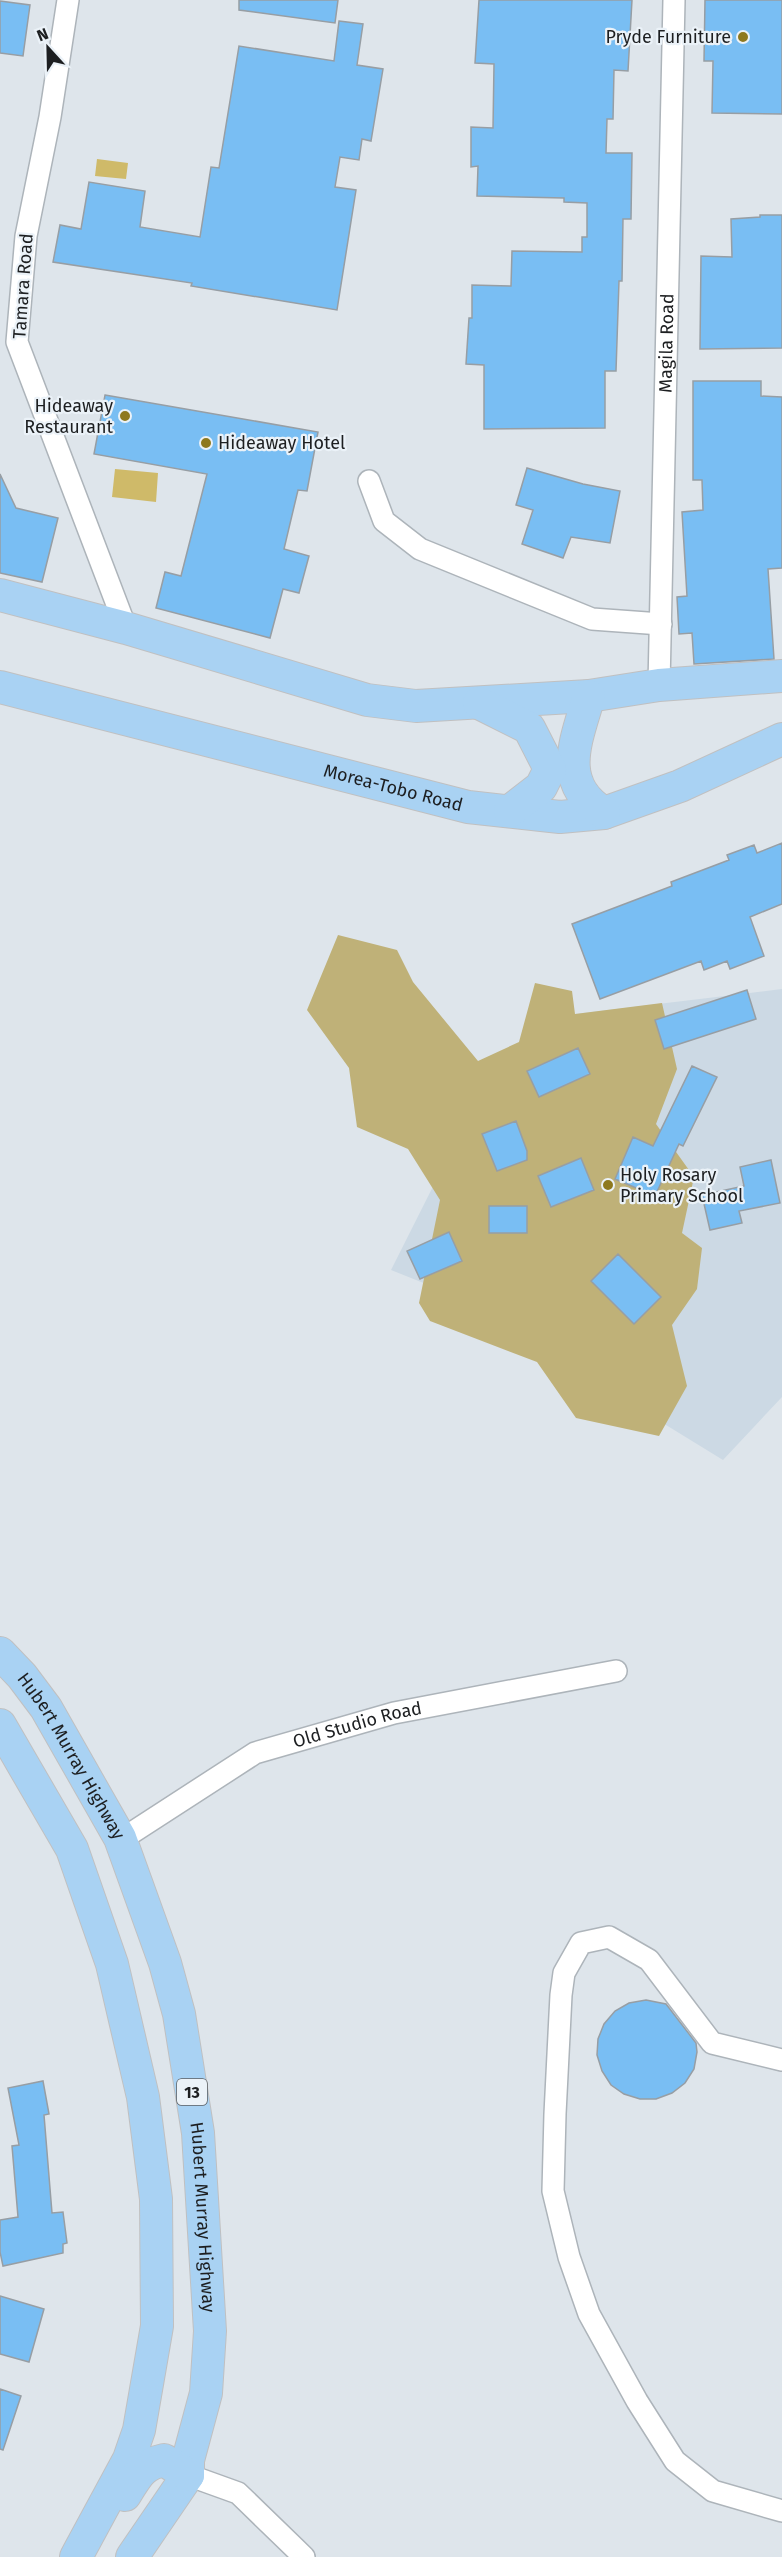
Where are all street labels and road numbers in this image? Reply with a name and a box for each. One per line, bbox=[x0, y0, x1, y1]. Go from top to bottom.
street label: Tamara Road bbox=[8, 232, 38, 340]
street label: Magila Road bbox=[654, 293, 679, 393]
street label: Morea-Tobo Road bbox=[321, 759, 465, 816]
street label: Hubert Murray Highway bbox=[12, 1668, 130, 1844]
street label: Old Studio Road bbox=[290, 1697, 424, 1753]
road number: 13 bbox=[177, 2079, 207, 2105]
street label: Hubert Murray Highway bbox=[185, 2120, 220, 2313]

